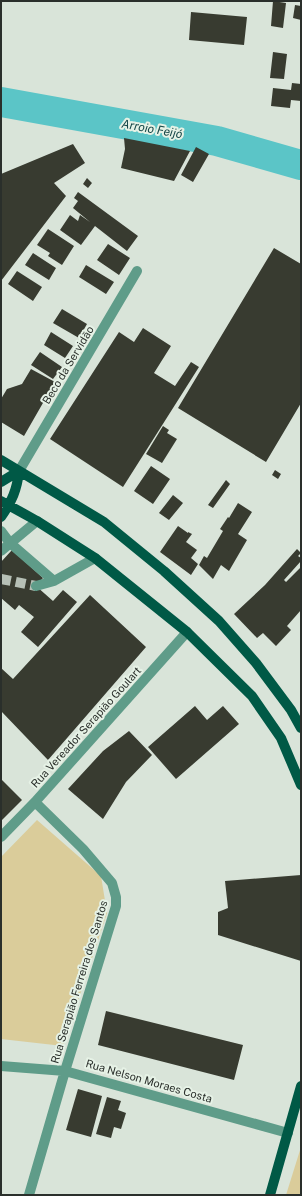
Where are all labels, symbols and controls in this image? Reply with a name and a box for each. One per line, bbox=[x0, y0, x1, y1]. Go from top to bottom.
water label: Arroio Feijó bbox=[120, 117, 184, 141]
street label: Beco da Servidão bbox=[40, 324, 96, 406]
street label: Rua Vereador Serapião Goulart bbox=[29, 664, 143, 790]
street label: Rua Serapião Ferreira dos Santos bbox=[48, 899, 110, 1065]
street label: Rua Nelson Moraes Costa bbox=[84, 1057, 214, 1105]

